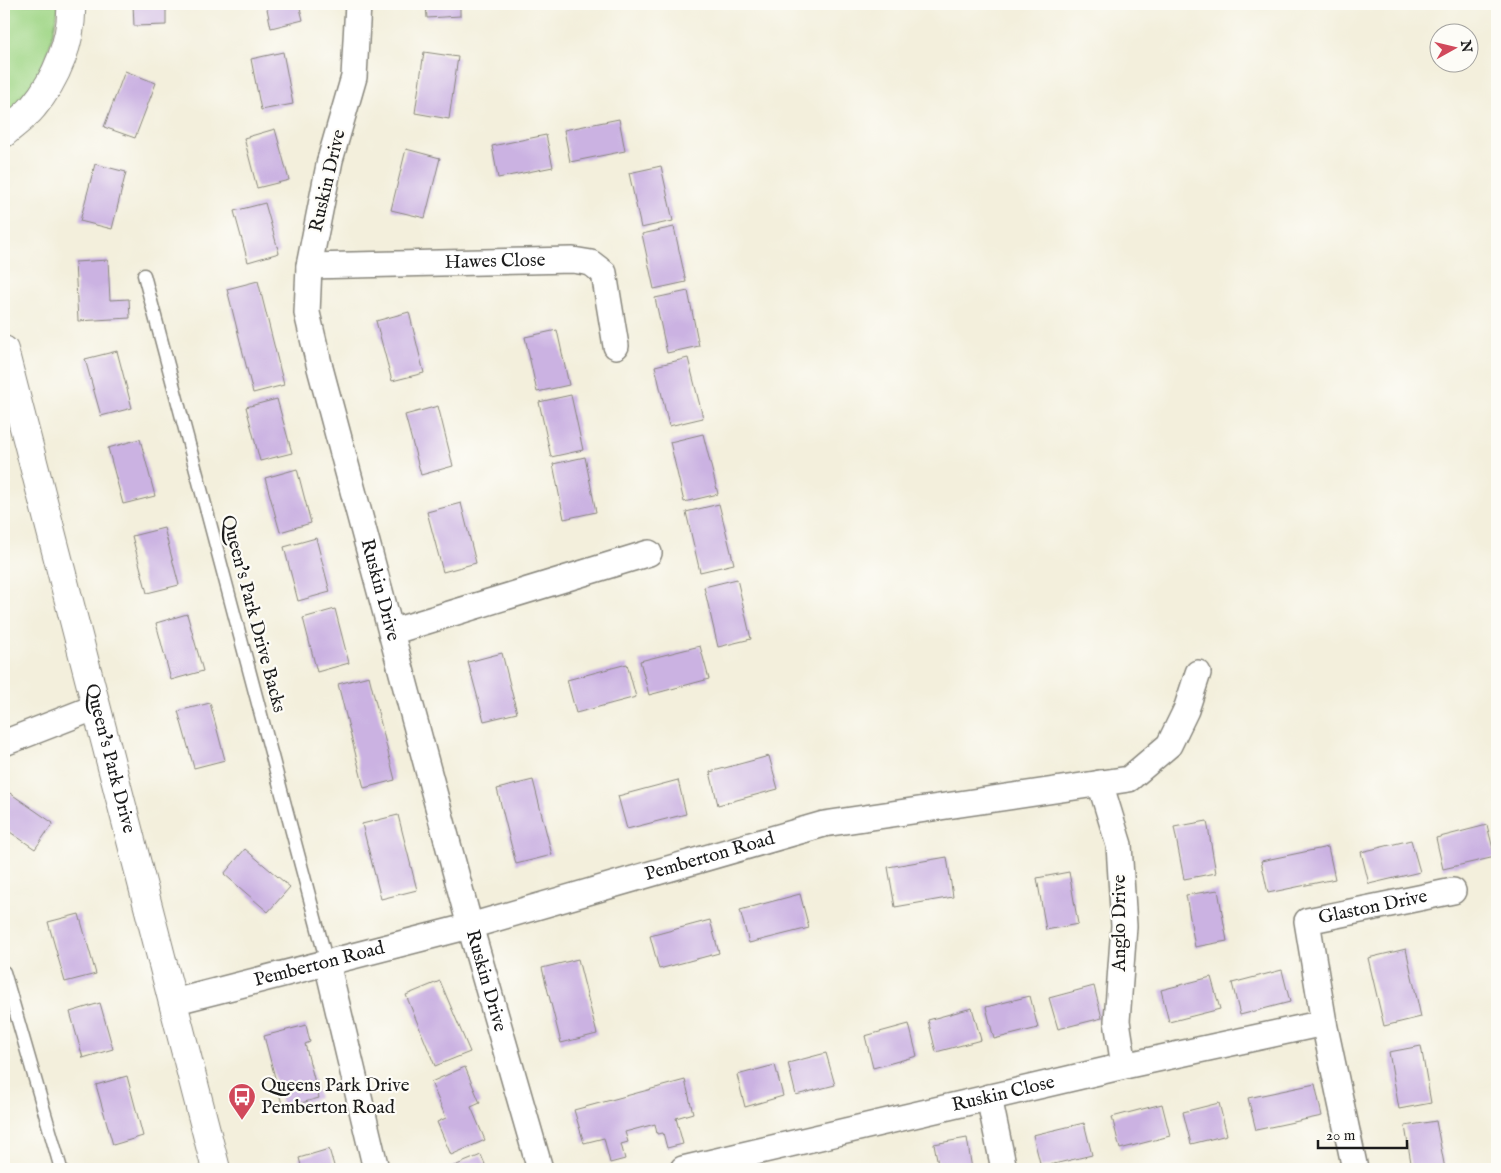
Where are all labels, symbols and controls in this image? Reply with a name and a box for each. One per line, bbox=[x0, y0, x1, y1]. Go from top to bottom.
north arrow bbox=[1428, 22, 1478, 72]
text: N bbox=[1456, 38, 1476, 54]
street label: Ruskin Drive bbox=[305, 127, 352, 235]
street label: Hawes Close bbox=[444, 249, 546, 275]
street label: Queen's Park Drive Backs bbox=[215, 513, 291, 715]
street label: Ruskin Drive bbox=[354, 536, 405, 644]
street label: Queen's Park Drive bbox=[79, 681, 141, 836]
street label: Pemberton Road bbox=[642, 827, 778, 887]
street label: Anglo Drive bbox=[1108, 874, 1132, 973]
street label: Glaston Drive bbox=[1316, 885, 1430, 930]
street label: Ruskin Drive bbox=[460, 927, 512, 1035]
street label: Pemberton Road bbox=[251, 936, 388, 993]
street label: Ruskin Close bbox=[950, 1071, 1057, 1118]
place label: Queens Park Drive Pemberton Road bbox=[261, 1074, 410, 1120]
bus stop icon: Queens Park Drive Pemberton Road bbox=[227, 1082, 257, 1121]
scale bar bbox=[1318, 1118, 1407, 1150]
text: 20 m bbox=[1326, 1126, 1356, 1145]

